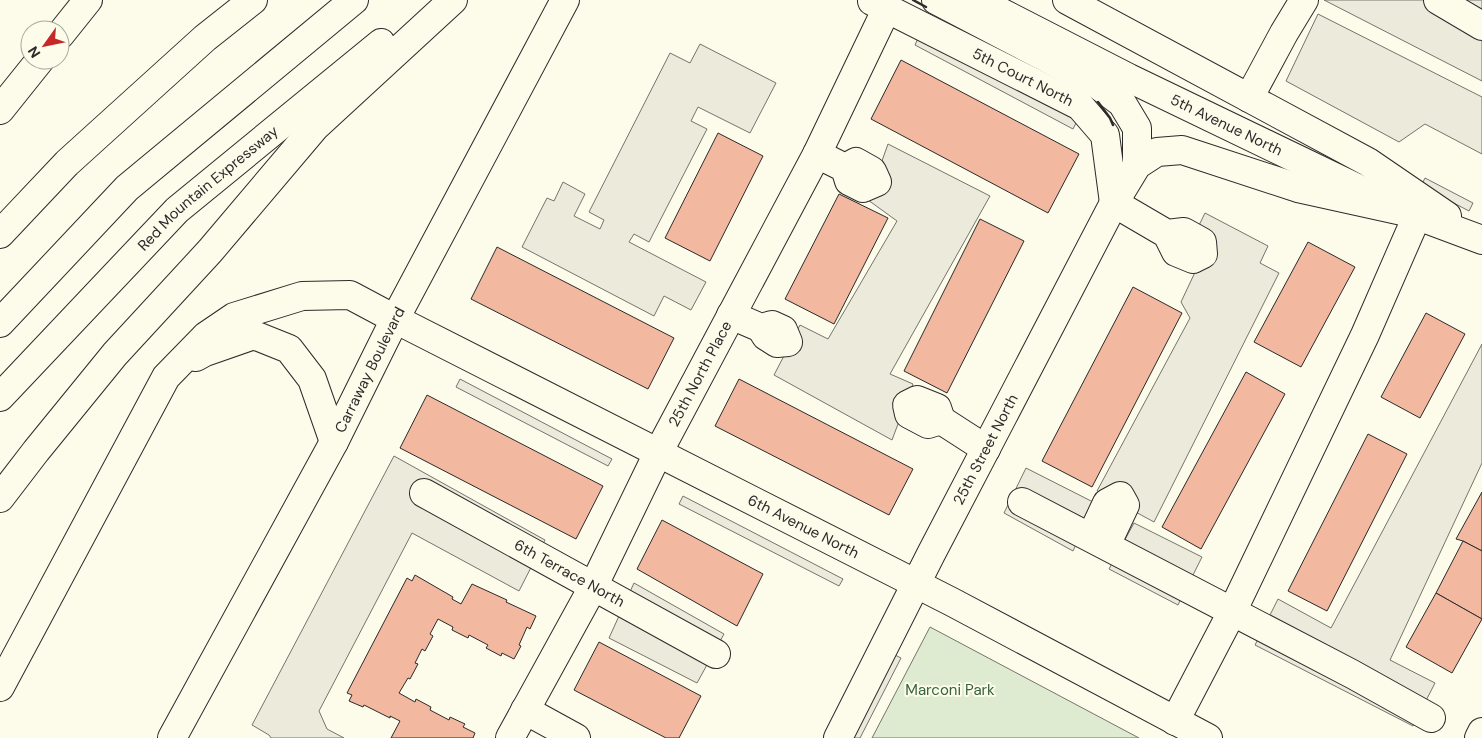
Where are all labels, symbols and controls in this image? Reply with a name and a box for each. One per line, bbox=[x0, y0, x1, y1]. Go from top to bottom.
north arrow bbox=[20, 20, 70, 70]
text: N bbox=[24, 43, 44, 61]
street label: 5th Court North bbox=[969, 43, 1077, 111]
street label: 5th Avenue North bbox=[1167, 89, 1286, 160]
street label: Red Mountain Expressway bbox=[133, 121, 283, 255]
street label: Carraway Boulevard bbox=[330, 303, 410, 436]
street label: 25th North Place bbox=[664, 317, 736, 430]
street label: 25th Street North bbox=[948, 391, 1023, 508]
street label: 6th Avenue North bbox=[744, 490, 862, 563]
street label: 6th Terrace North bbox=[511, 535, 628, 612]
park label: Marconi Park bbox=[905, 680, 995, 700]

